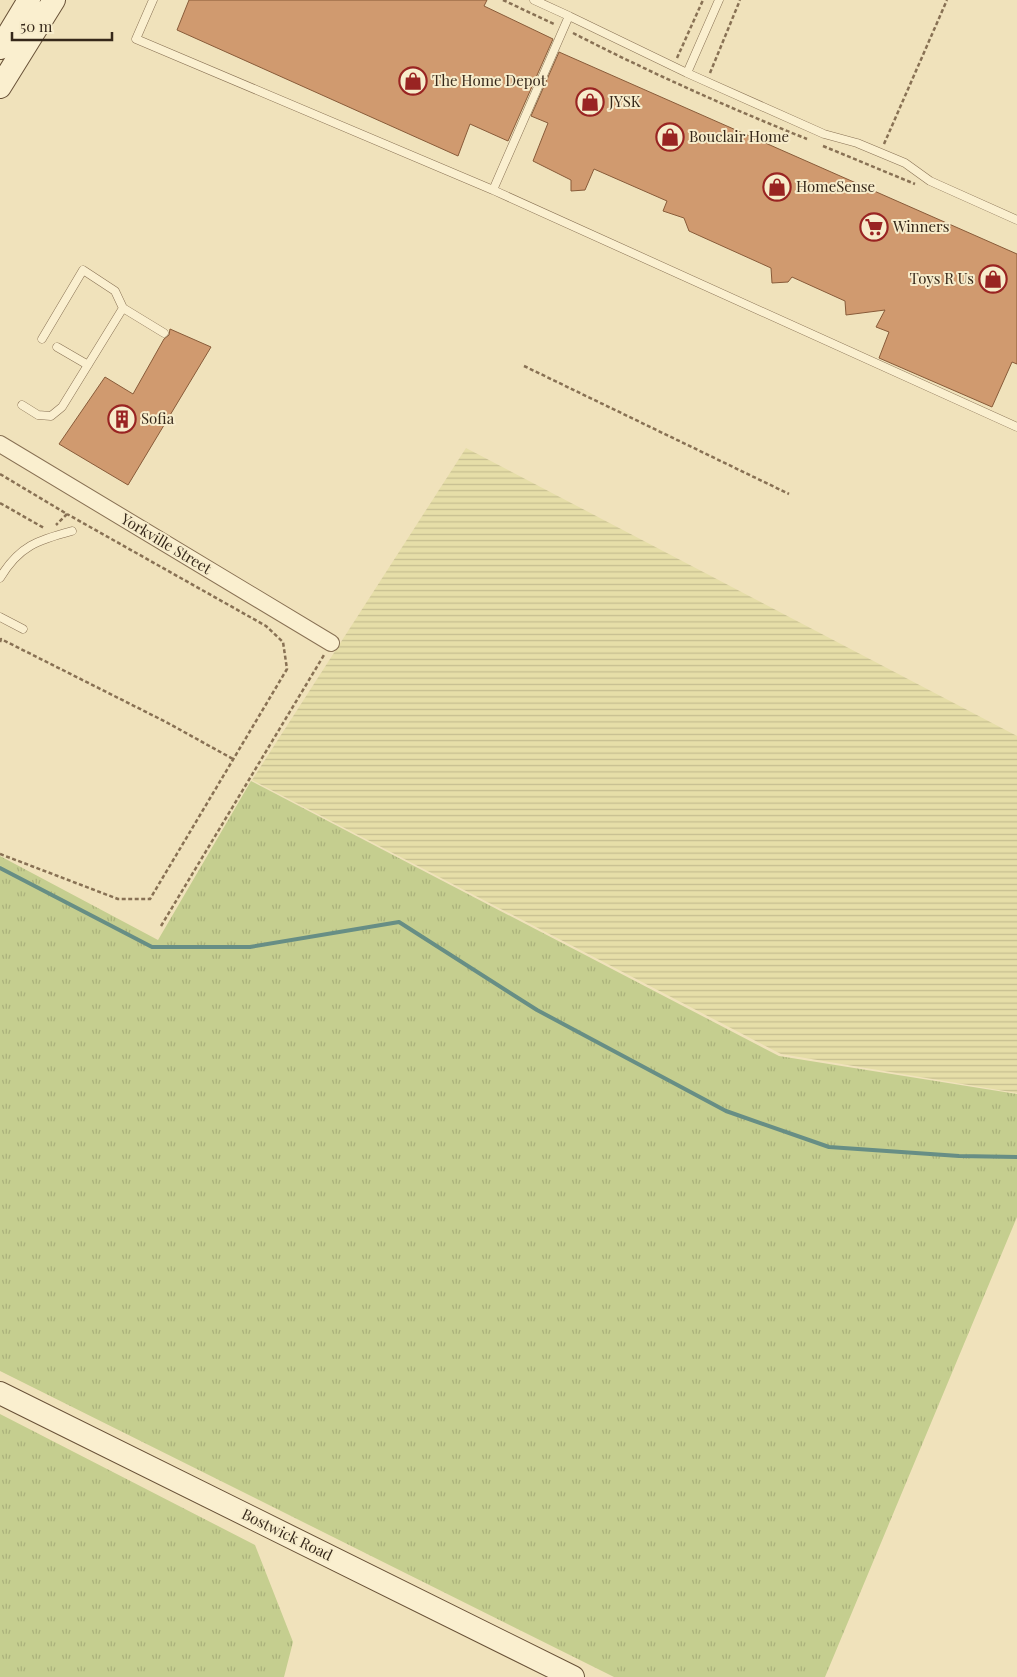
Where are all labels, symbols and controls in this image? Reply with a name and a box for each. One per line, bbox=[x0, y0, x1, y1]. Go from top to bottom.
scale bar bbox=[12, 10, 112, 42]
text: 50 m bbox=[20, 16, 53, 36]
shop icon: The Home Depot bbox=[398, 66, 428, 96]
place label: The Home Depot bbox=[432, 70, 547, 90]
shop icon: JYSK bbox=[575, 87, 605, 117]
place label: JYSK bbox=[608, 91, 641, 111]
shop icon: Bouclair Home bbox=[655, 122, 685, 152]
place label: Bouclair Home bbox=[689, 126, 789, 146]
shop icon: HomeSense bbox=[762, 172, 792, 202]
place label: HomeSense bbox=[796, 176, 875, 196]
supermarket icon: Winners bbox=[859, 212, 889, 242]
place label: Winners bbox=[892, 216, 950, 236]
shop icon: Toys R Us bbox=[978, 264, 1008, 294]
place label: Toys R Us bbox=[909, 268, 974, 288]
building icon: Sofia bbox=[107, 404, 137, 434]
place label: Sofia bbox=[141, 408, 175, 428]
street label: Yorkville Street bbox=[117, 508, 216, 578]
street label: Bostwick Road bbox=[239, 1503, 336, 1565]

